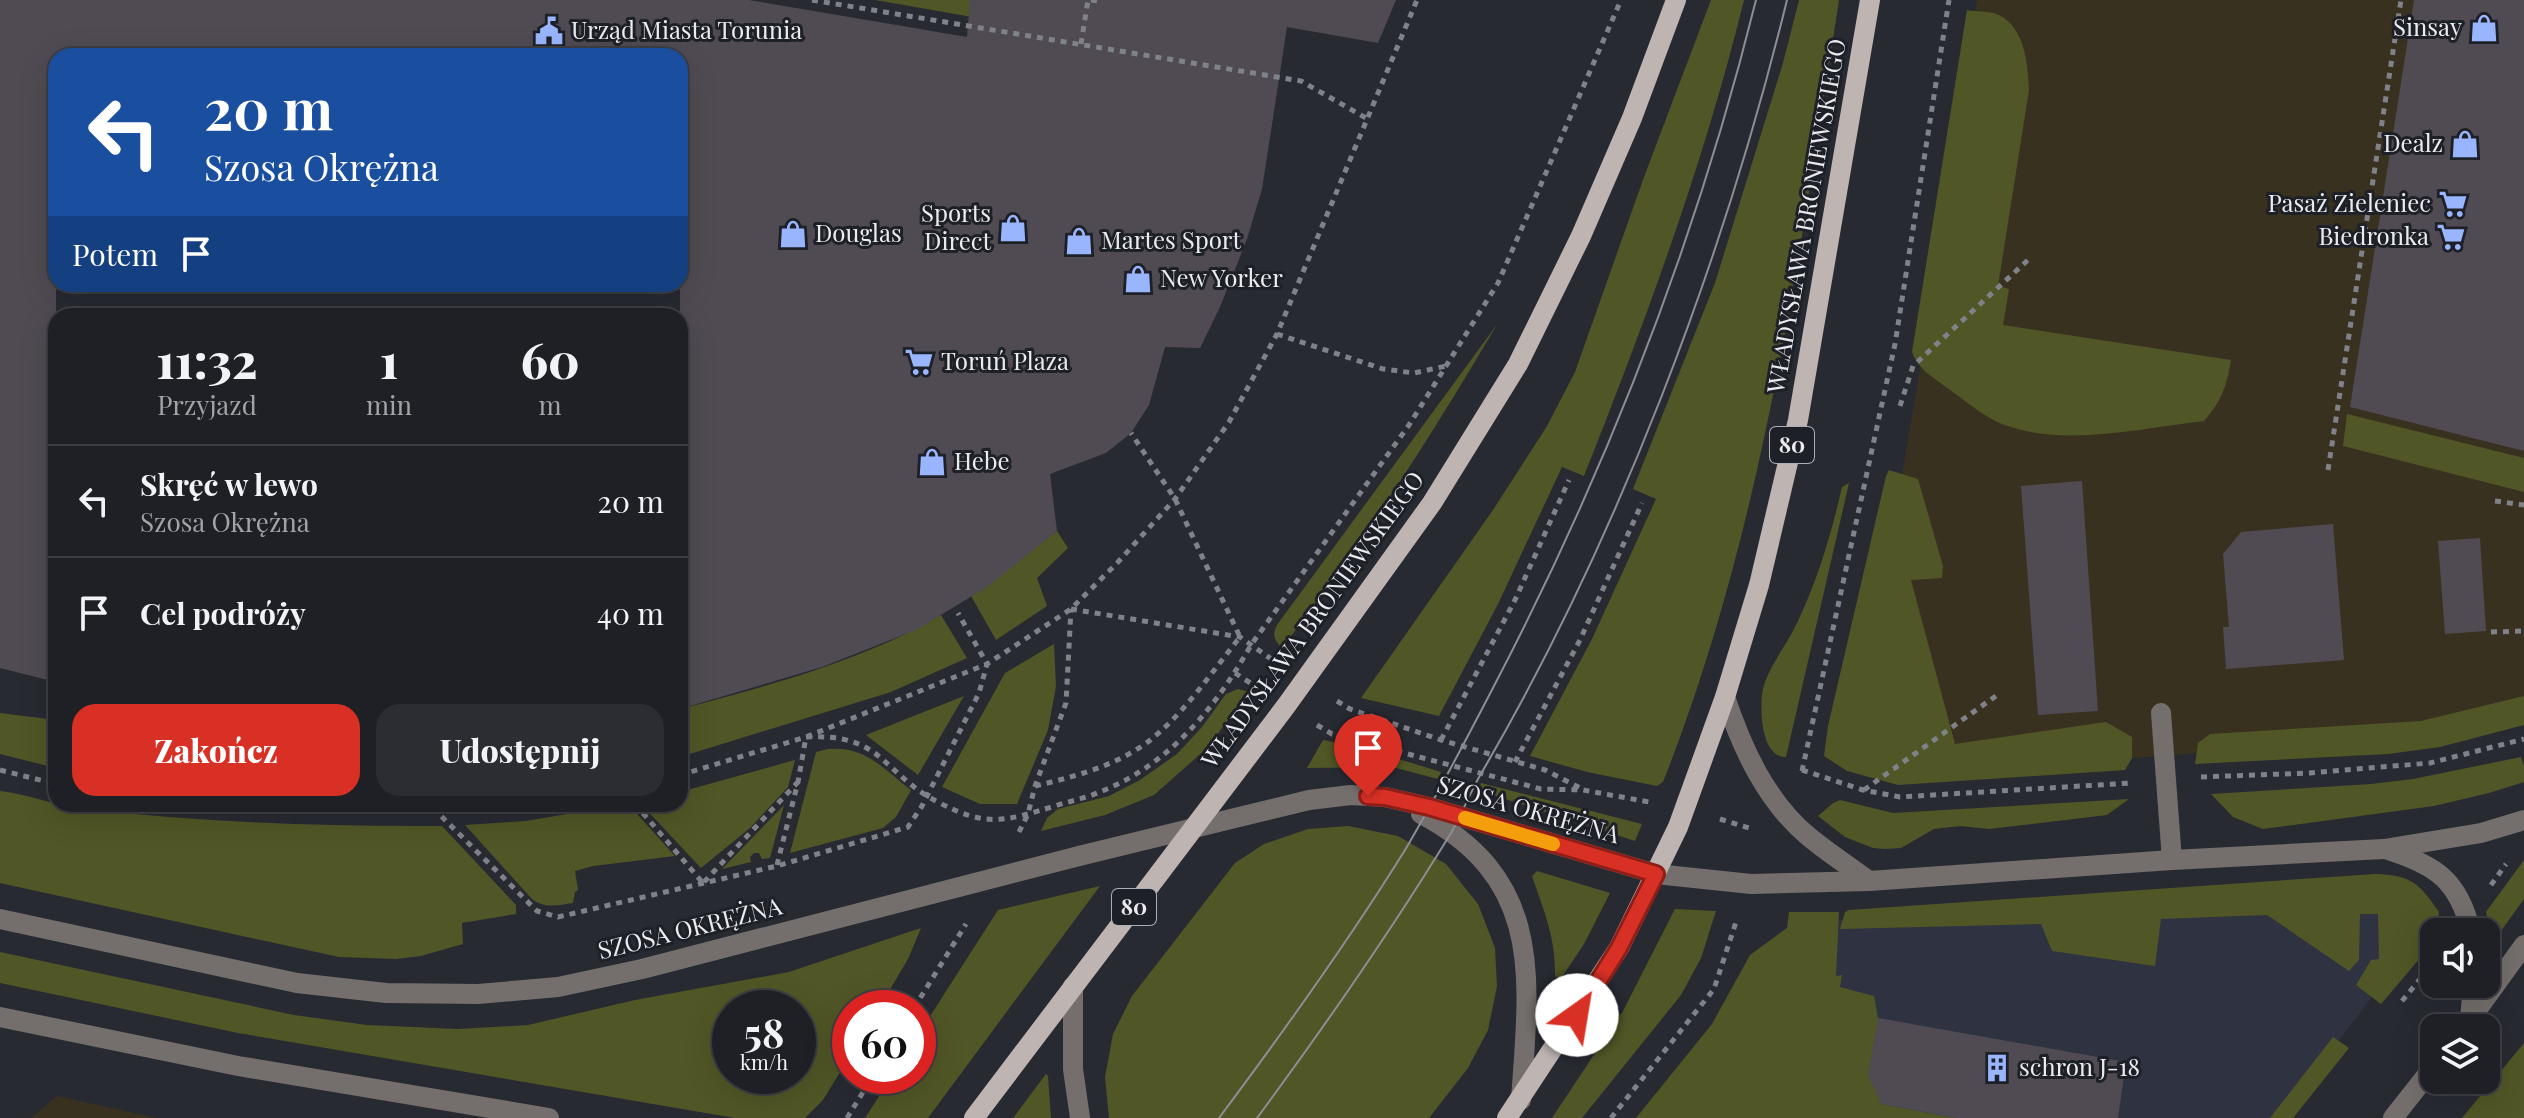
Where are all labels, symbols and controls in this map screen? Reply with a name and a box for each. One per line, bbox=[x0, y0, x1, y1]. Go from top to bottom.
place label: Sinsay bbox=[2393, 10, 2462, 42]
place label: Urząd Miasta Torunia bbox=[571, 13, 802, 45]
shop icon: Sinsay bbox=[2469, 13, 2499, 43]
public building icon: Urząd Miasta Torunia bbox=[534, 16, 564, 46]
street label: WŁADYSŁAWA BRONIEWSKIEGO bbox=[1758, 36, 1852, 396]
text: 20 m bbox=[204, 70, 333, 145]
icon: left bbox=[72, 80, 176, 184]
place label: Dealz bbox=[2383, 126, 2443, 158]
shop icon: Dealz bbox=[2450, 129, 2480, 159]
text: Szosa Okrężna bbox=[204, 142, 439, 190]
place label: Pasaż Zieleniec bbox=[2268, 186, 2431, 218]
supermarket icon: Pasaż Zieleniec bbox=[2438, 189, 2468, 219]
place label: Sports Direct bbox=[921, 196, 992, 256]
shop icon: Sports Direct bbox=[998, 213, 1028, 243]
place label: Douglas bbox=[815, 216, 902, 248]
shop icon: Douglas bbox=[778, 219, 808, 249]
place label: Biedronka bbox=[2318, 219, 2429, 251]
supermarket icon: Biedronka bbox=[2436, 222, 2466, 252]
place label: Martes Sport bbox=[1101, 223, 1241, 255]
shop icon: Martes Sport bbox=[1064, 226, 1094, 256]
icon: arrive bbox=[174, 232, 218, 276]
text: Potem bbox=[72, 234, 158, 274]
place label: New Yorker bbox=[1160, 261, 1283, 293]
shop icon: New Yorker bbox=[1123, 264, 1153, 294]
text: 11:32 bbox=[156, 327, 258, 391]
text: 1 bbox=[380, 327, 398, 391]
text: 60 bbox=[520, 327, 580, 391]
place label: Toruń Plaza bbox=[941, 344, 1069, 376]
supermarket icon: Toruń Plaza bbox=[904, 347, 934, 377]
text: Przyjazd bbox=[157, 387, 257, 422]
text: min bbox=[366, 387, 412, 422]
text: m bbox=[538, 387, 562, 422]
road number: 80 bbox=[1770, 427, 1814, 463]
place label: Hebe bbox=[954, 444, 1010, 476]
shop icon: Hebe bbox=[917, 447, 947, 477]
text: Skręć w lewo bbox=[140, 464, 318, 504]
street label: WŁADYSŁAWA BRONIEWSKIEGO bbox=[1192, 464, 1430, 774]
icon: left bbox=[72, 479, 116, 523]
text: 20 m bbox=[598, 481, 664, 521]
text: Szosa Okrężna bbox=[140, 504, 310, 539]
icon: arrive bbox=[72, 591, 116, 635]
text: Cel podróży bbox=[140, 593, 306, 633]
text: 40 m bbox=[597, 593, 664, 633]
button: Zakończ bbox=[72, 704, 360, 796]
button: Udostępnij bbox=[376, 704, 664, 796]
pin bbox=[1334, 714, 1402, 796]
icon: arrive bbox=[1346, 726, 1390, 770]
street label: SZOSA OKRĘŻNA bbox=[1433, 767, 1624, 850]
street label: SZOSA OKRĘŻNA bbox=[594, 889, 786, 965]
road number: 80 bbox=[1112, 889, 1156, 925]
map controls bbox=[2420, 918, 2500, 1094]
button: sound bbox=[2420, 918, 2500, 998]
position arrow bbox=[1535, 973, 1619, 1057]
speed limit sign: 60 bbox=[832, 990, 936, 1094]
text: 58 bbox=[744, 1005, 784, 1058]
button: layers bbox=[2420, 1014, 2500, 1094]
text: km/h bbox=[740, 1048, 788, 1075]
place label: schron J-18 bbox=[2019, 1050, 2140, 1082]
building icon: schron J-18 bbox=[1982, 1053, 2012, 1083]

